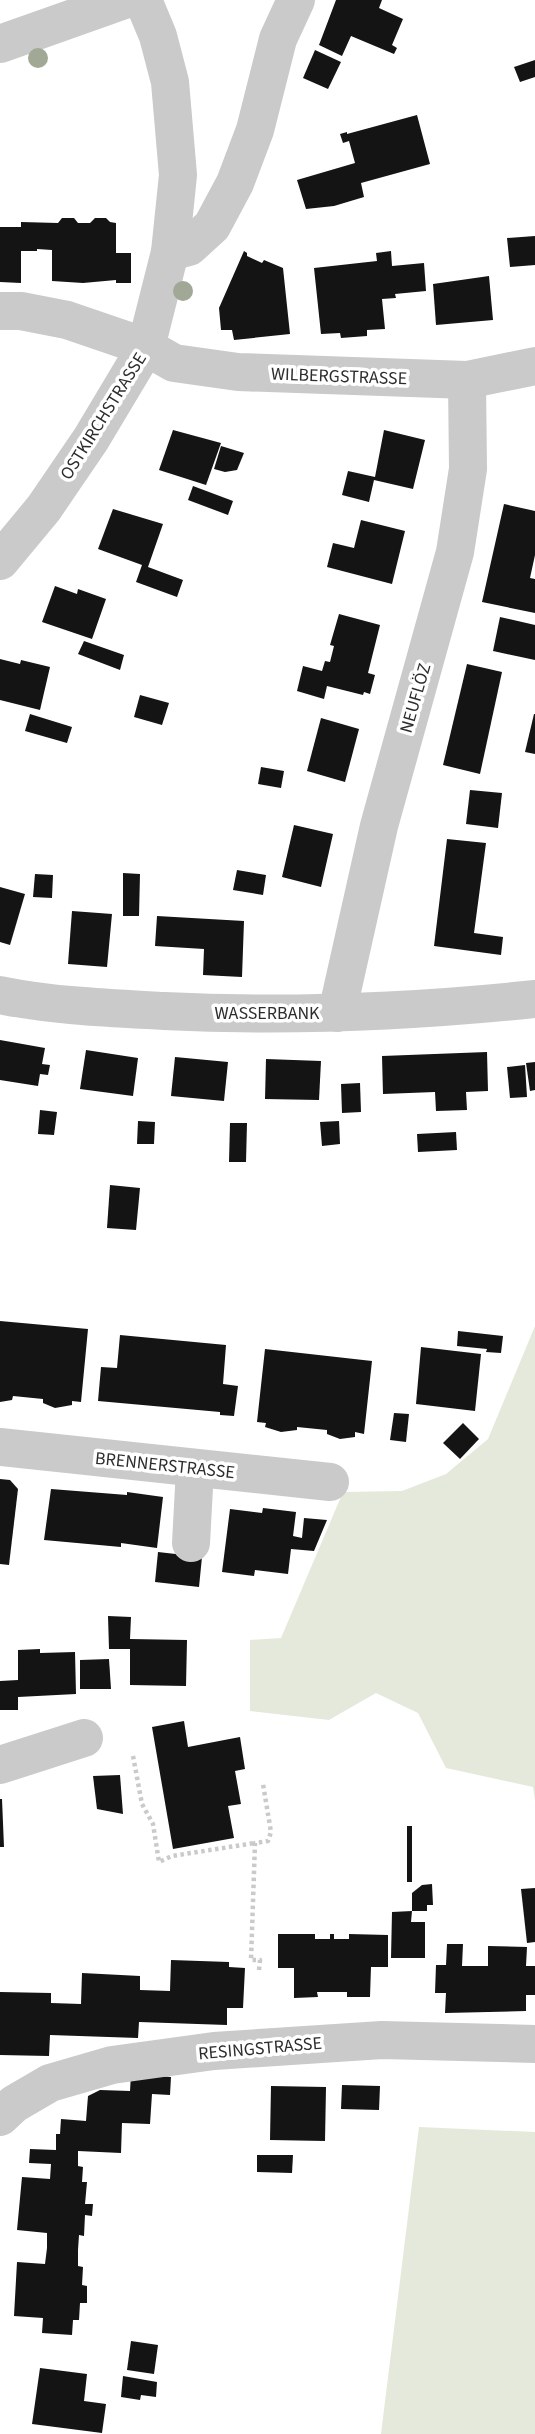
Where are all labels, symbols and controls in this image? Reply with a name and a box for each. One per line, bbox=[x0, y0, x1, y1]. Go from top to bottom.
street label: OSTKIRCHSTRASSE bbox=[54, 348, 153, 485]
street label: WILBERGSTRASSE bbox=[270, 362, 408, 391]
street label: NEUFLÖZ bbox=[394, 660, 437, 736]
street label: WASSERBANK bbox=[214, 1001, 320, 1026]
street label: BRENNERSTRASSE bbox=[94, 1446, 236, 1485]
street label: RESINGSTRASSE bbox=[197, 2031, 323, 2066]

